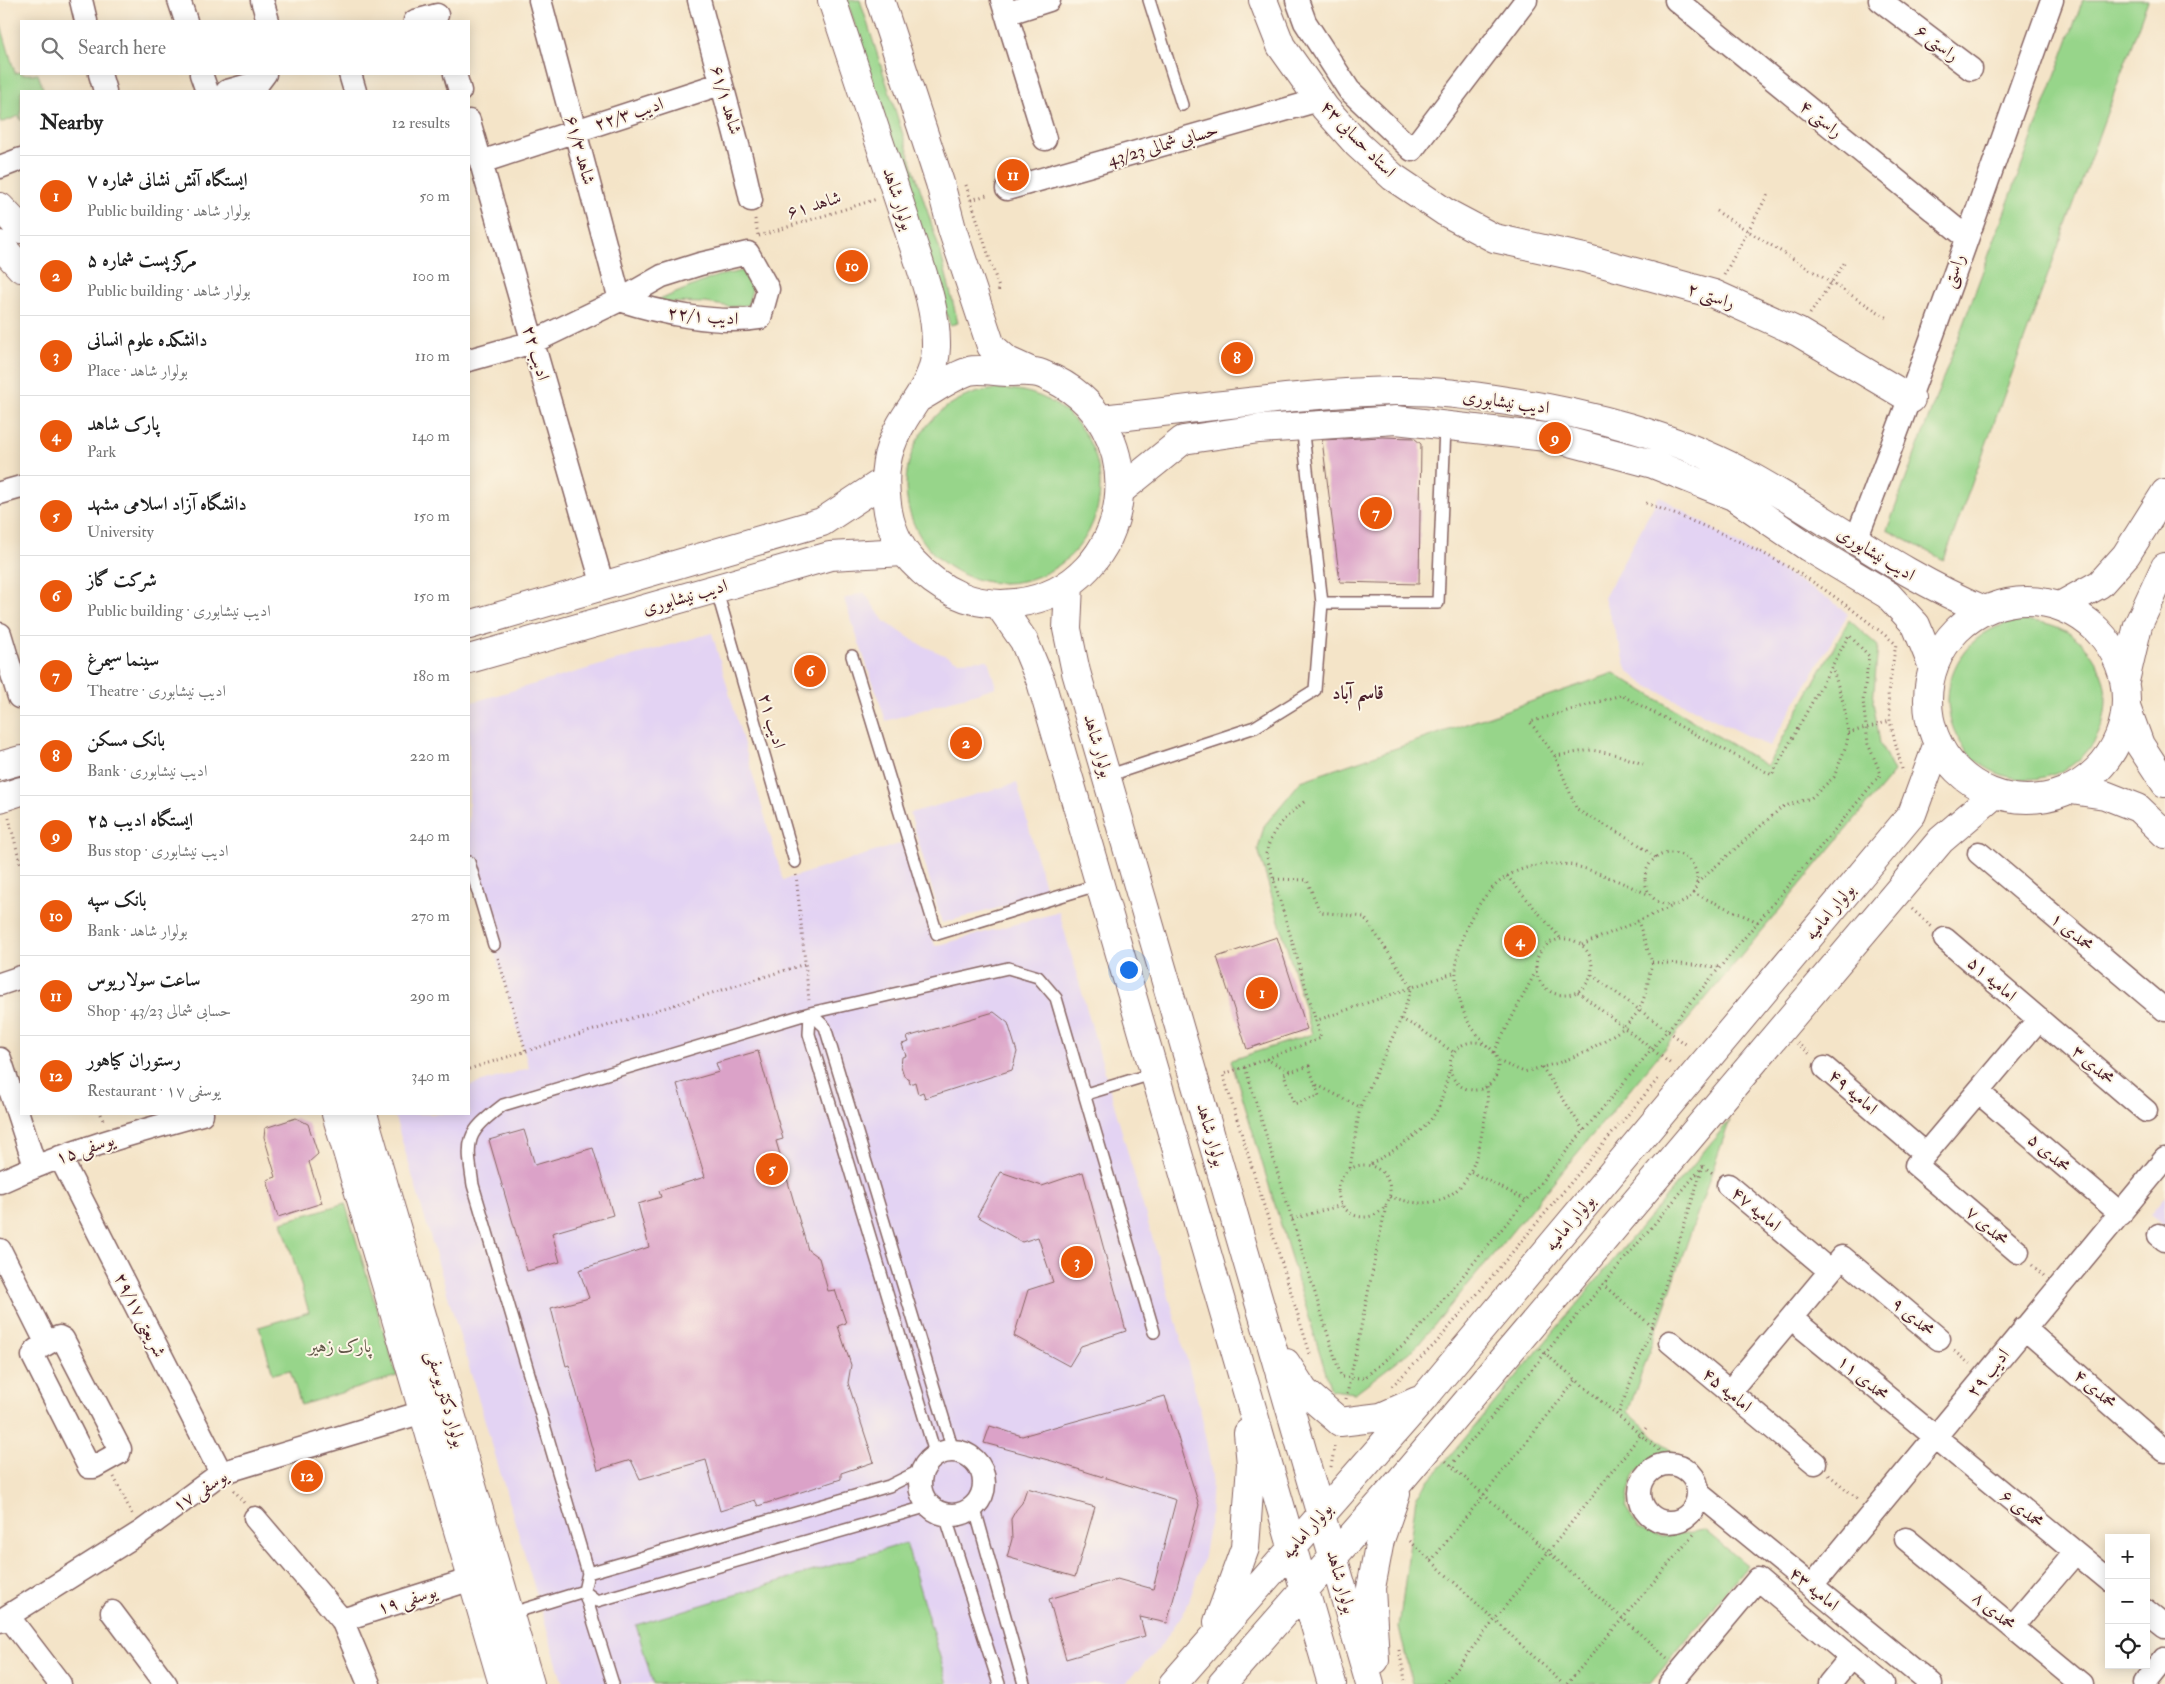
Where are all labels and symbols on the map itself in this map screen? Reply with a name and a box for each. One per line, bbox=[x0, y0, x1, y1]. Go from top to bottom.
street label: راستی ۶ bbox=[1910, 19, 1963, 68]
street label: شاهد ۶۱/۱ bbox=[705, 63, 747, 137]
street label: ادیب ۲۲/۳ bbox=[592, 92, 667, 136]
street label: استاد حسابی ۴۳ bbox=[1315, 95, 1401, 183]
street label: راستی ۴ bbox=[1794, 95, 1847, 144]
street label: شاهد ۶۱/۳ bbox=[560, 113, 600, 187]
street label: حسابی شمالی 43/23 bbox=[1105, 118, 1221, 173]
pin: 11 bbox=[997, 156, 1029, 194]
street label: بولوار شاهد bbox=[877, 165, 919, 233]
street label: شاهد ۶۱ bbox=[784, 186, 844, 224]
pin: 10 bbox=[836, 247, 868, 285]
street label: راستی bbox=[1938, 251, 1971, 291]
street label: راستی ۲ bbox=[1684, 277, 1738, 316]
street label: ادیب ۲۲/۱ bbox=[667, 301, 740, 331]
street label: ادیب ۲۲ bbox=[517, 323, 555, 383]
pin: 8 bbox=[1221, 339, 1253, 377]
street label: ادیب نیشابوری bbox=[1461, 385, 1551, 419]
pin: 9 bbox=[1539, 419, 1571, 457]
pin: 7 bbox=[1360, 494, 1392, 532]
street label: ادیب نیشابوری bbox=[1833, 522, 1919, 586]
street label: ادیب نیشابوری bbox=[640, 574, 730, 620]
pin: 6 bbox=[794, 652, 826, 690]
district label: قاسم آباد bbox=[1332, 681, 1384, 711]
street label: ادیب ۲۱ bbox=[753, 691, 791, 751]
street label: بولوار شاهد bbox=[1078, 712, 1118, 780]
pin: 2 bbox=[950, 724, 982, 762]
street label: بولوار امامیه bbox=[1800, 879, 1860, 945]
street label: محمدی ۱ bbox=[2046, 907, 2098, 957]
pin: 4 bbox=[1504, 922, 1536, 960]
street label: امامیه ۵۱ bbox=[1963, 951, 2022, 1007]
your location bbox=[1116, 957, 1142, 983]
pin: 1 bbox=[1246, 974, 1278, 1012]
street label: محمدی ۳ bbox=[2067, 1040, 2119, 1090]
street label: امامیه ۴۹ bbox=[1824, 1064, 1883, 1120]
street label: بولوار شاهد bbox=[1191, 1101, 1231, 1169]
street label: یوسفی ۱۵ bbox=[52, 1128, 119, 1171]
street label: محمدی ۵ bbox=[2023, 1128, 2075, 1178]
pin: 5 bbox=[756, 1150, 788, 1188]
street label: امامیه ۴۷ bbox=[1726, 1182, 1786, 1237]
street label: بولوار امامیه bbox=[1540, 1190, 1600, 1256]
street label: محمدی ۷ bbox=[1961, 1201, 2013, 1251]
pin: 3 bbox=[1061, 1243, 1093, 1281]
street label: شریعتی ۲۹/۱۷ bbox=[108, 1269, 171, 1362]
street label: محمدی ۹ bbox=[1887, 1292, 1939, 1342]
park label: پارک زهیر bbox=[307, 1335, 373, 1359]
street label: ادیب ۲۹ bbox=[1961, 1344, 2015, 1402]
street label: بولوار دکتر یوسفی bbox=[420, 1348, 471, 1451]
street label: محمدی ۱۱ bbox=[1833, 1350, 1893, 1406]
street label: امامیه ۴۵ bbox=[1697, 1363, 1757, 1418]
street label: محمدی ۴ bbox=[2069, 1364, 2121, 1414]
pin: 12 bbox=[291, 1457, 323, 1495]
street label: یوسفی ۱۷ bbox=[168, 1464, 234, 1518]
street label: محمدی ۶ bbox=[1995, 1484, 2049, 1534]
street label: بولوار امامیه bbox=[1276, 1498, 1338, 1564]
street label: بولوار شاهد bbox=[1321, 1548, 1361, 1616]
street label: امامیه ۴۳ bbox=[1784, 1562, 1844, 1616]
street label: یوسفی ۱۹ bbox=[374, 1580, 441, 1621]
street label: محمدی ۸ bbox=[1968, 1586, 2020, 1636]

